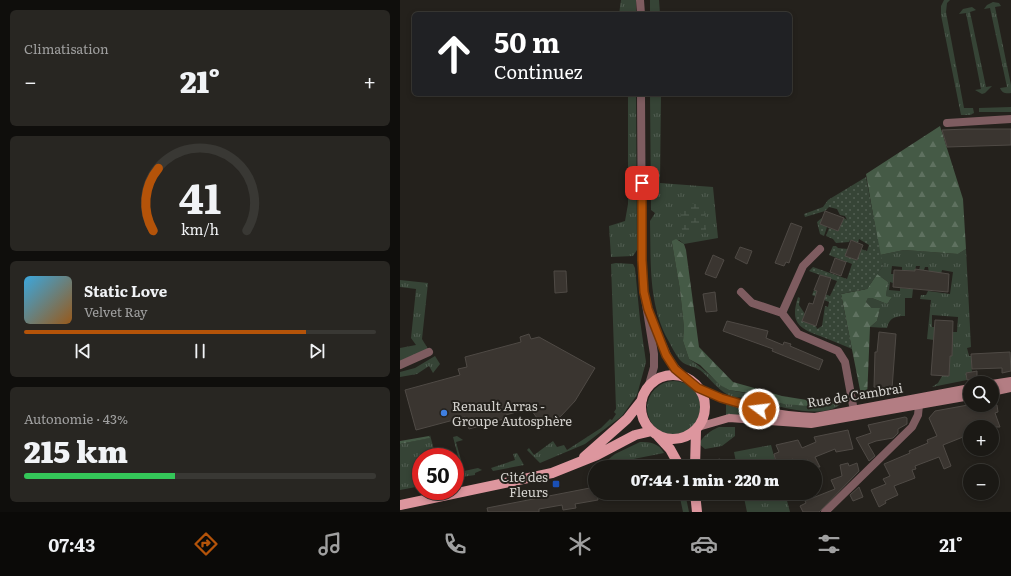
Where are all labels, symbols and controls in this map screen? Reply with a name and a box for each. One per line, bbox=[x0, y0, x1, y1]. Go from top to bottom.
text: 50 m bbox=[494, 20, 560, 62]
icon: ahead bbox=[428, 28, 480, 80]
text: Climatisation bbox=[24, 39, 109, 58]
text: 21° bbox=[180, 58, 220, 102]
text: Continuez bbox=[494, 58, 582, 85]
text: − bbox=[24, 64, 37, 97]
text: + bbox=[363, 64, 376, 97]
text: 41 bbox=[179, 165, 221, 227]
pin bbox=[625, 166, 659, 200]
icon: arrive bbox=[631, 172, 653, 194]
text: km/h bbox=[181, 218, 220, 239]
text: Static Love bbox=[84, 279, 167, 302]
text: Velvet Ray bbox=[84, 302, 148, 321]
icon: previous bbox=[72, 340, 94, 362]
icon: pause bbox=[189, 340, 211, 362]
icon: next bbox=[306, 340, 328, 362]
map controls bbox=[963, 376, 999, 500]
button: search bbox=[963, 376, 999, 412]
street label: Rue de Cambrai bbox=[806, 377, 905, 411]
position arrow bbox=[738, 388, 780, 430]
place label: Renault Arras - Groupe Autosphère bbox=[452, 396, 572, 430]
marker: Renault Arras - Groupe Autosphère bbox=[439, 408, 449, 418]
text: Autonomie · 43% bbox=[24, 409, 128, 428]
button: + bbox=[963, 420, 999, 456]
text: 215 km bbox=[24, 428, 128, 472]
speed limit sign: 50 bbox=[412, 448, 464, 500]
button: − bbox=[963, 464, 999, 500]
place label: Cité des Fleurs bbox=[500, 467, 548, 501]
text: 07:44 · 1 min · 220 m bbox=[631, 468, 779, 491]
marker: Cité des Fleurs bbox=[551, 479, 561, 489]
icon: directions bbox=[192, 530, 220, 558]
icon: music bbox=[316, 530, 344, 558]
icon: phone bbox=[441, 530, 469, 558]
icon: climate bbox=[566, 530, 594, 558]
icon: car bbox=[690, 530, 718, 558]
icon: filters bbox=[815, 530, 843, 558]
text: 07:43 bbox=[48, 531, 95, 558]
text: 21° bbox=[939, 531, 963, 558]

